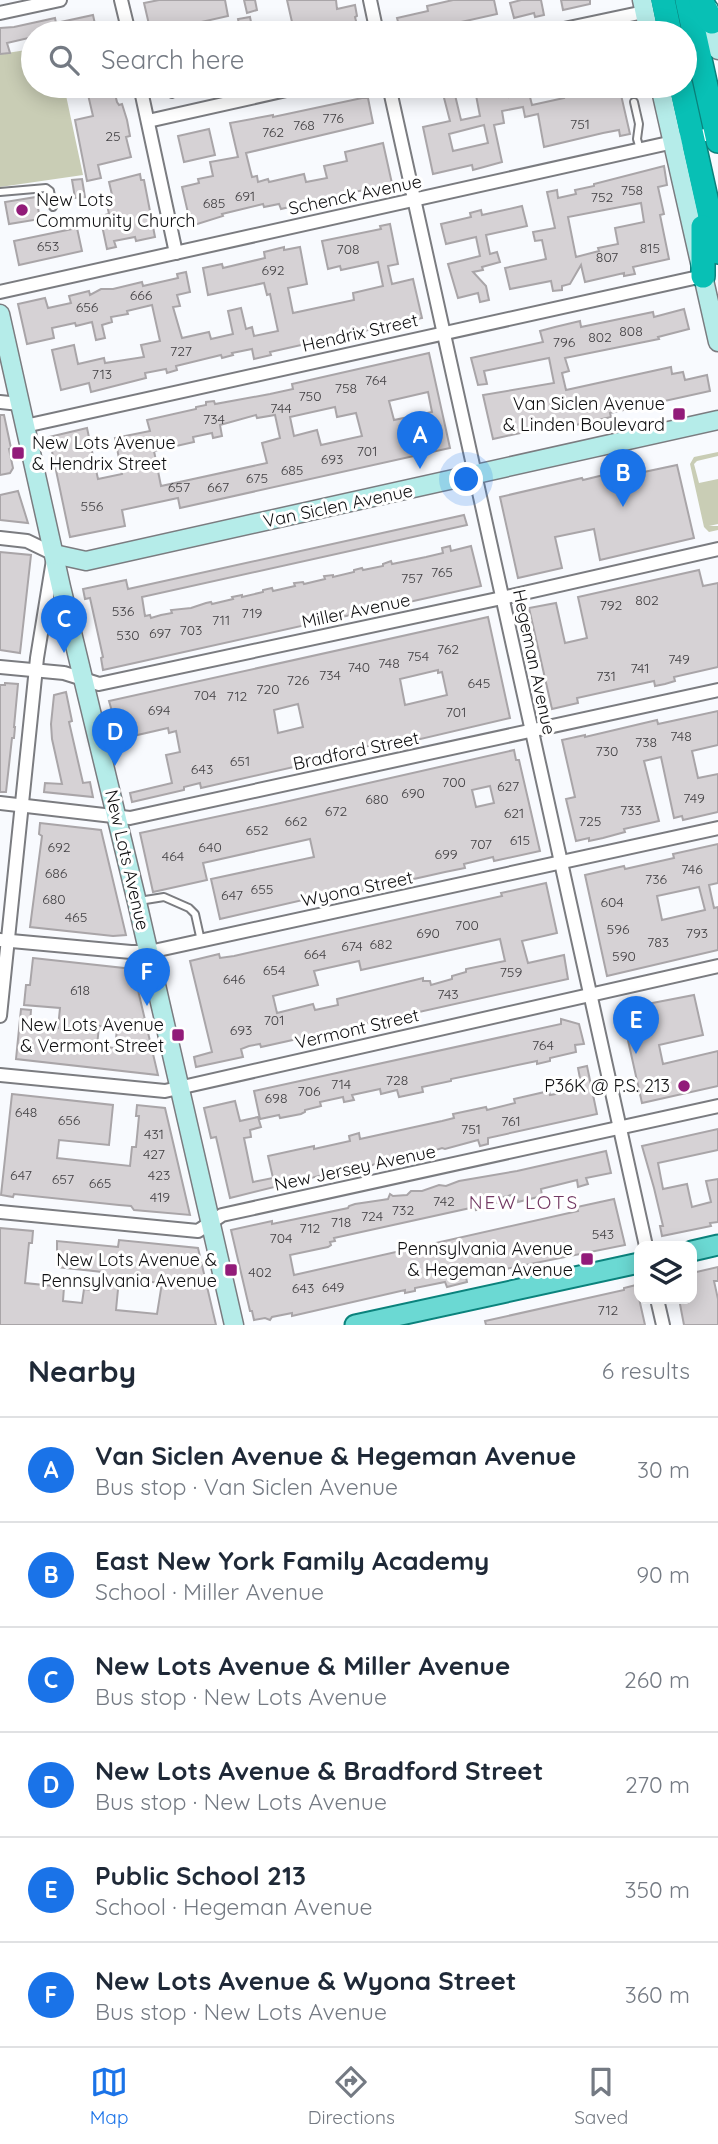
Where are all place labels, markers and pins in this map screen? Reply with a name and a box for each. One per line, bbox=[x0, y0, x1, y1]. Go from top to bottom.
place label: New Lots Community Church bbox=[36, 188, 196, 232]
marker: New Lots Community Church bbox=[14, 202, 30, 218]
place label: Van Siclen Avenue & Linden Boulevard bbox=[503, 392, 665, 436]
marker: Van Siclen Avenue & Linden Boulevard bbox=[671, 406, 687, 422]
pin: A bbox=[397, 411, 443, 469]
place label: New Lots Avenue & Hendrix Street bbox=[32, 431, 176, 475]
marker: New Lots Avenue & Hendrix Street bbox=[10, 445, 26, 461]
pin: B bbox=[600, 449, 646, 507]
pin: C bbox=[41, 595, 87, 653]
pin: D bbox=[92, 708, 138, 766]
pin: F bbox=[124, 948, 170, 1006]
pin: E bbox=[613, 996, 659, 1054]
place label: New Lots Avenue & Vermont Street bbox=[20, 1013, 164, 1057]
marker: New Lots Avenue & Vermont Street bbox=[170, 1027, 186, 1043]
place label: P36K @ P.S. 213 bbox=[544, 1074, 670, 1097]
marker: P36K @ P.S. 213 bbox=[676, 1078, 692, 1094]
place label: Pennsylvania Avenue & Hegeman Avenue bbox=[397, 1237, 573, 1281]
place label: New Lots Avenue & Pennsylvania Avenue bbox=[41, 1248, 217, 1292]
marker: Pennsylvania Avenue & Hegeman Avenue bbox=[579, 1251, 595, 1267]
marker: New Lots Avenue & Pennsylvania Avenue bbox=[223, 1262, 239, 1278]

